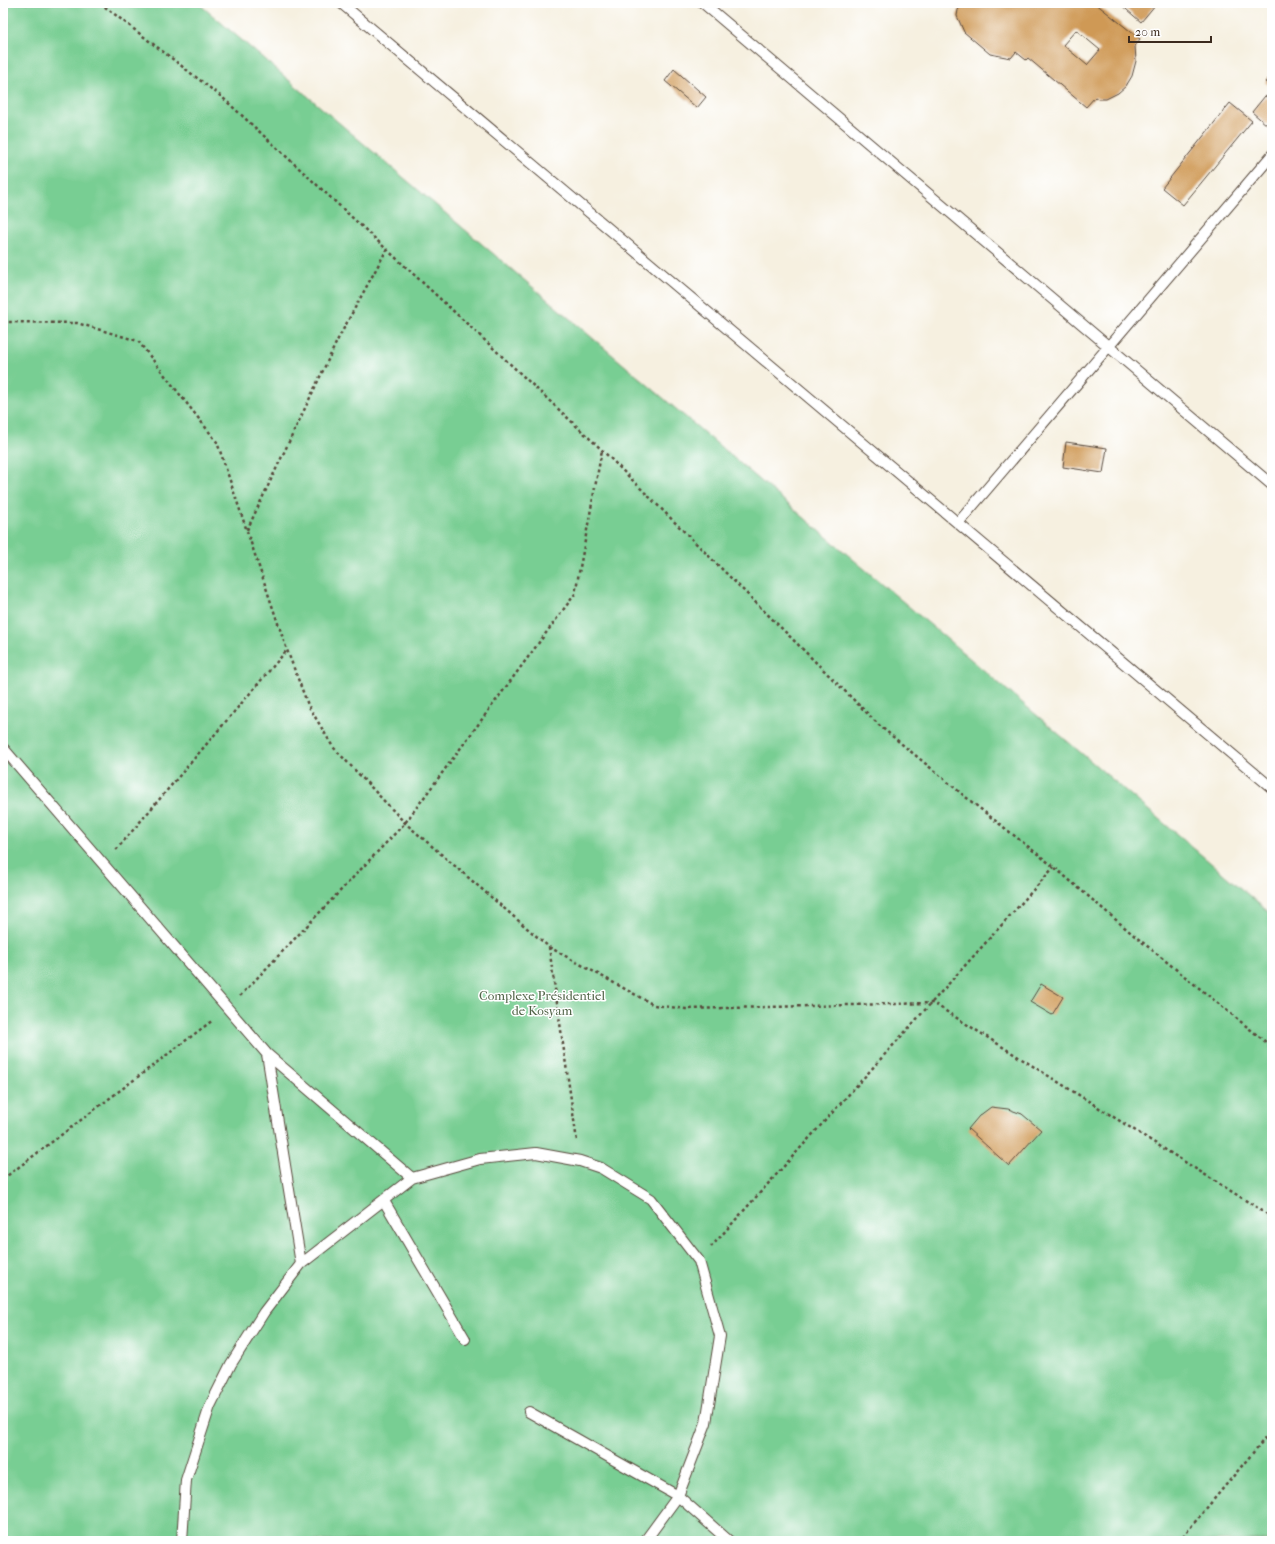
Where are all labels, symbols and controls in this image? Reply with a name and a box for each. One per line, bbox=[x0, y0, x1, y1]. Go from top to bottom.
scale bar bbox=[1129, 18, 1211, 44]
text: 20 m bbox=[1135, 25, 1160, 39]
park label: Complexe Présidentiel de Kosyam bbox=[479, 988, 605, 1018]

